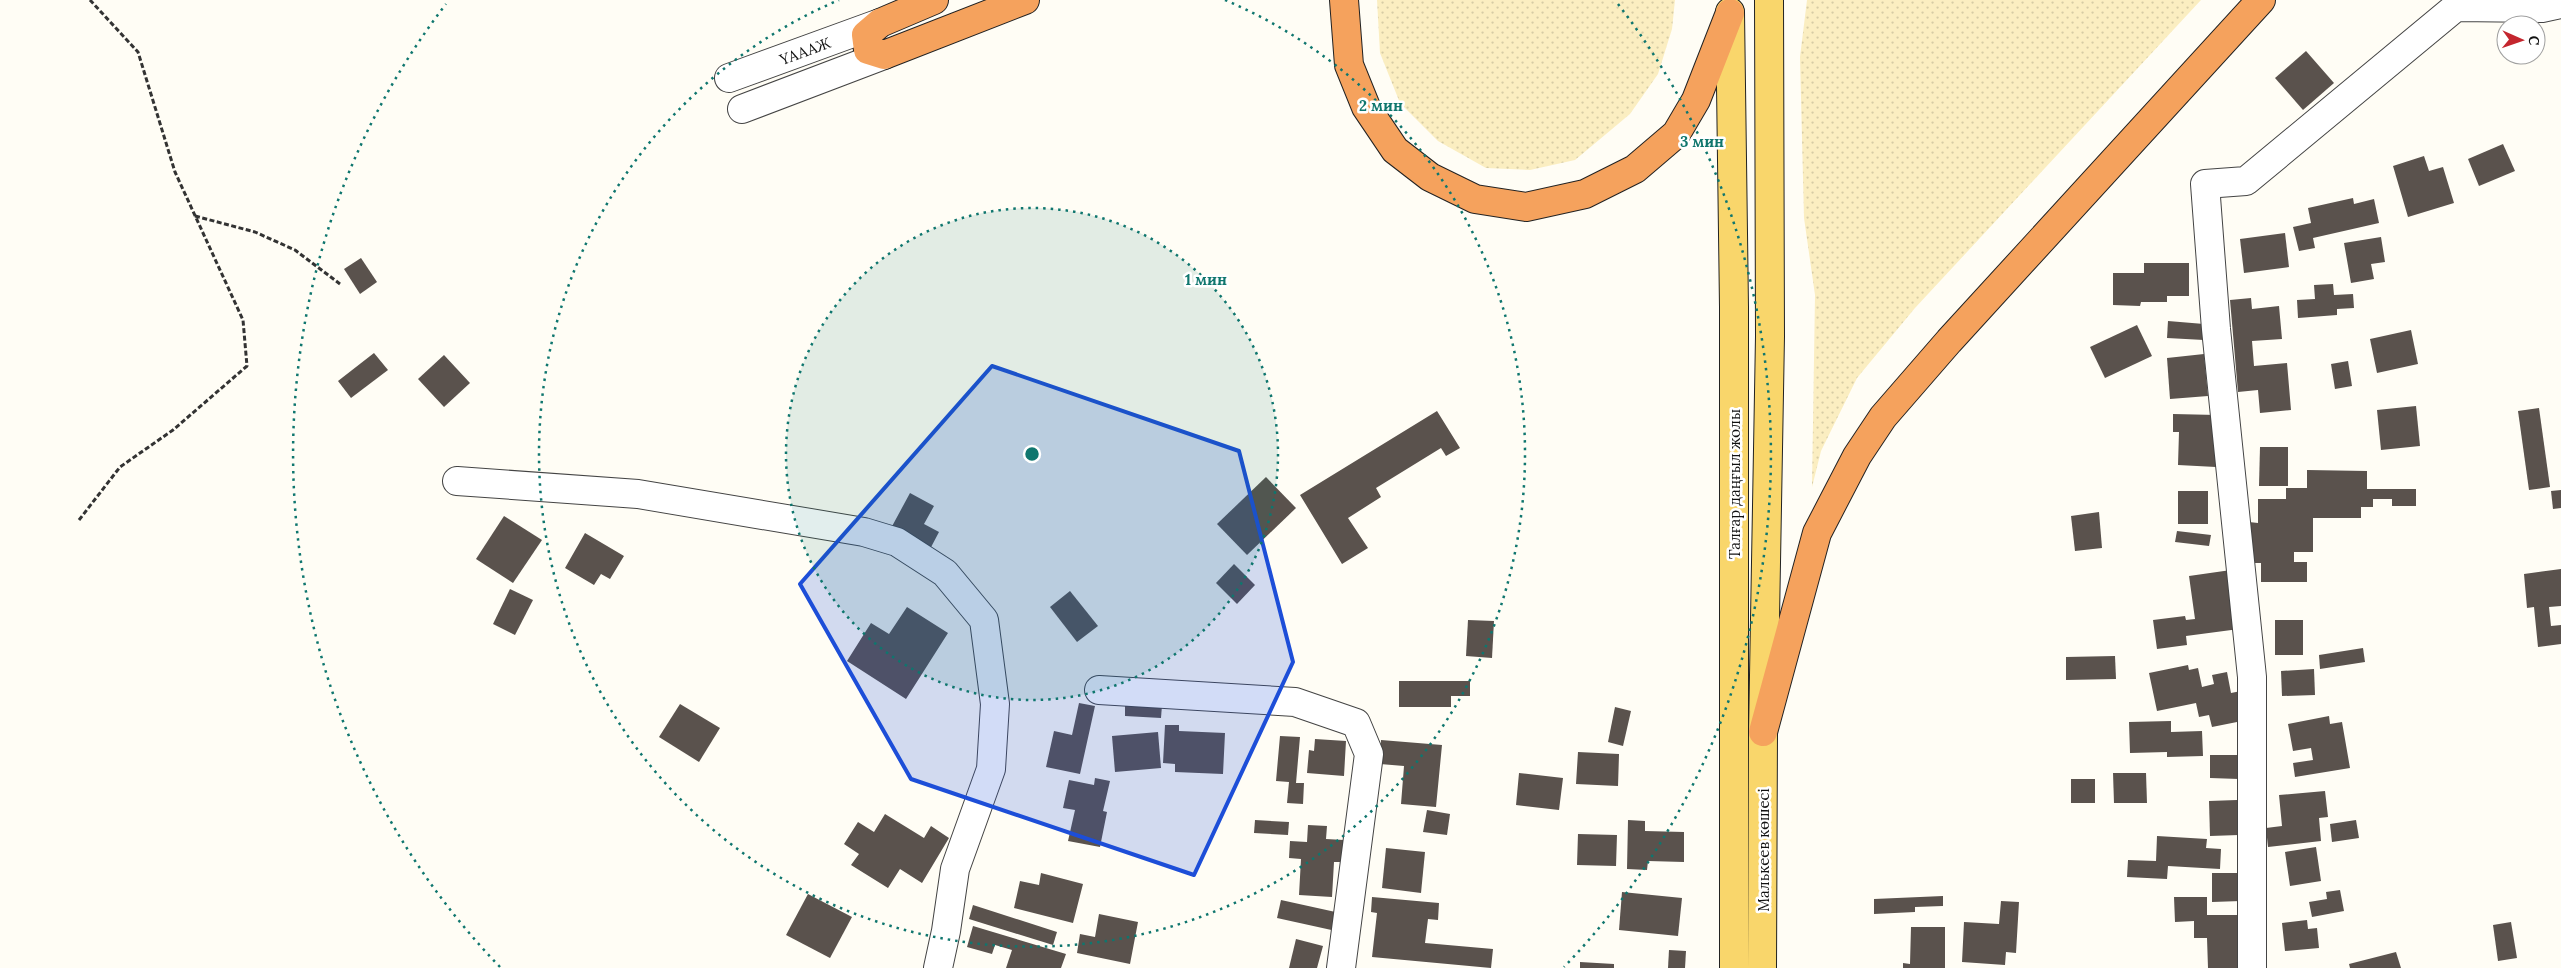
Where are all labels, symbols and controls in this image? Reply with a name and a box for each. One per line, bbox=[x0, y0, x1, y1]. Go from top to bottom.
north arrow bbox=[2496, 15, 2546, 65]
street label: ҮАААЖ bbox=[776, 33, 834, 69]
text: С bbox=[2525, 35, 2543, 46]
text: 2 мин bbox=[1359, 96, 1403, 115]
text: 3 мин bbox=[1680, 132, 1724, 151]
text: 1 мин bbox=[1185, 270, 1227, 289]
street label: Талғар даңғыл жолы bbox=[1725, 409, 1744, 559]
centre of rings bbox=[1023, 445, 1041, 463]
street label: Малькеев көшесі bbox=[1754, 788, 1773, 912]

